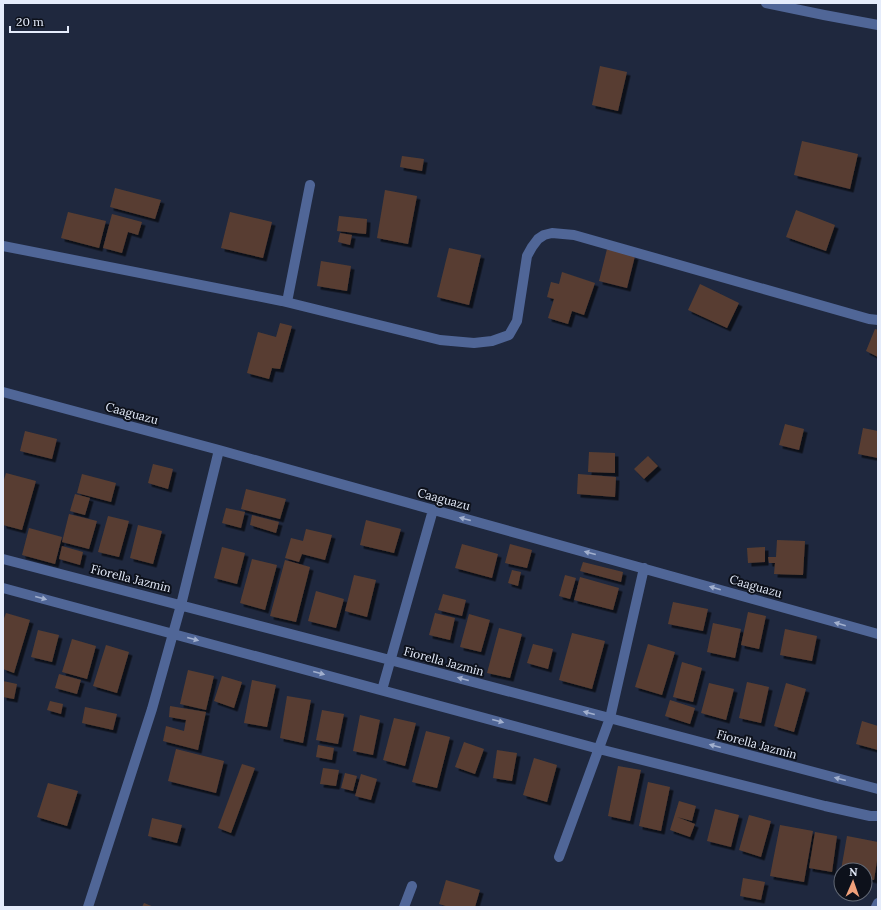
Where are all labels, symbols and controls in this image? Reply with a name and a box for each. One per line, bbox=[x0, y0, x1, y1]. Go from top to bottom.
scale bar bbox=[10, 8, 68, 34]
text: 20 m bbox=[16, 14, 44, 29]
street label: Caaguazu bbox=[104, 399, 160, 427]
street label: Caaguazu bbox=[416, 485, 472, 513]
one-way arrow bbox=[459, 515, 471, 521]
one-way arrow bbox=[584, 550, 596, 556]
street label: Fiorella Jazmin bbox=[89, 561, 173, 595]
street label: Caaguazu bbox=[728, 571, 784, 601]
one-way arrow bbox=[709, 585, 721, 591]
one-way arrow bbox=[34, 596, 47, 602]
one-way arrow bbox=[834, 621, 846, 627]
one-way arrow bbox=[188, 636, 200, 642]
street label: Fiorella Jazmin bbox=[402, 643, 486, 679]
one-way arrow bbox=[313, 670, 325, 676]
one-way arrow bbox=[457, 676, 469, 682]
one-way arrow bbox=[583, 709, 595, 715]
one-way arrow bbox=[493, 718, 505, 724]
street label: Fiorella Jazmin bbox=[715, 726, 799, 762]
one-way arrow bbox=[708, 743, 720, 749]
one-way arrow bbox=[834, 776, 847, 782]
north arrow bbox=[833, 862, 873, 902]
text: N bbox=[849, 865, 858, 879]

